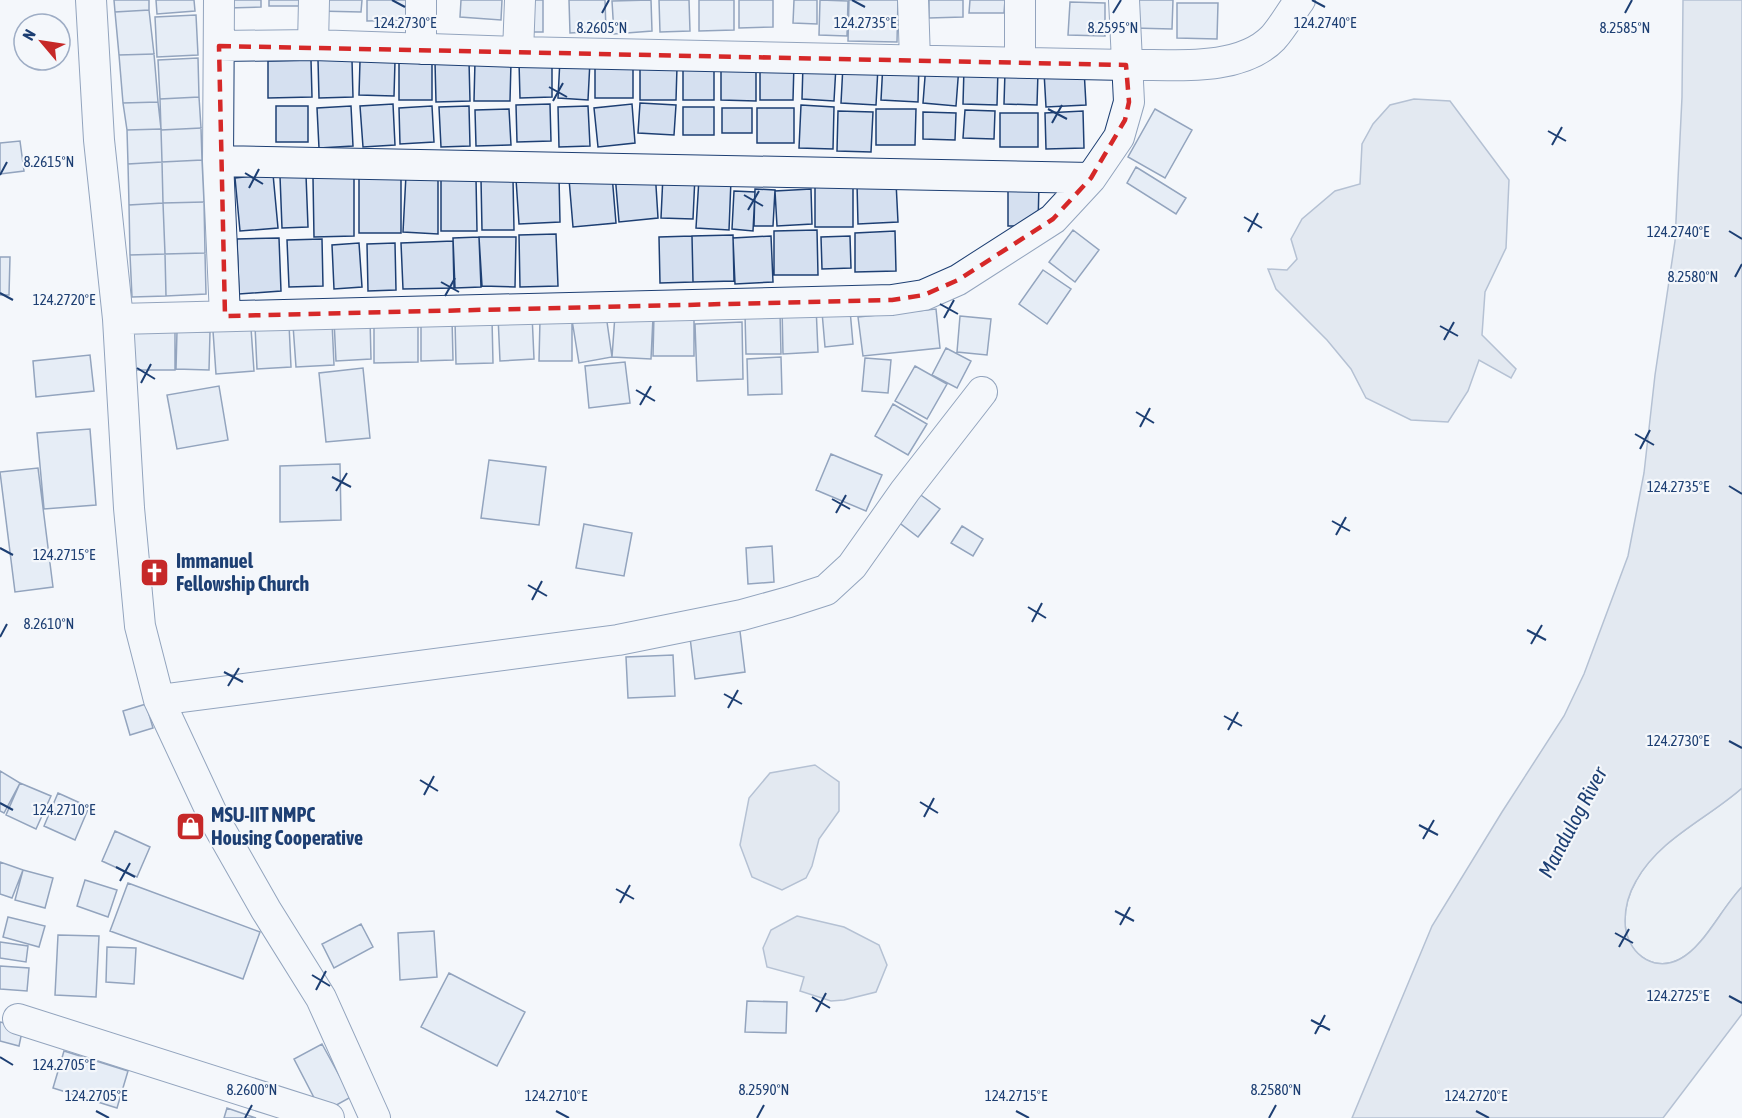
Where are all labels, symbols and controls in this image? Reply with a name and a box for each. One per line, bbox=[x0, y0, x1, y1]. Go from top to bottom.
north arrow bbox=[12, 12, 72, 72]
text: 124.2730°E bbox=[374, 14, 437, 31]
text: 124.2735°E bbox=[834, 14, 897, 31]
text: 124.2740°E bbox=[1294, 14, 1357, 31]
text: 8.2605°N bbox=[577, 19, 627, 36]
text: 8.2595°N bbox=[1088, 19, 1138, 36]
text: 8.2585°N bbox=[1600, 19, 1650, 36]
text: N bbox=[19, 26, 39, 43]
text: 8.2615°N bbox=[24, 153, 74, 170]
text: 124.2740°E bbox=[1647, 223, 1710, 240]
text: 8.2580°N bbox=[1668, 268, 1718, 285]
text: 124.2720°E bbox=[33, 291, 96, 308]
text: 124.2735°E bbox=[1647, 478, 1710, 495]
text: 124.2715°E bbox=[33, 546, 96, 563]
place label: Immanuel Fellowship Church bbox=[176, 549, 309, 595]
church icon: Immanuel Fellowship Church bbox=[139, 556, 171, 588]
text: 8.2610°N bbox=[24, 615, 74, 632]
text: 124.2730°E bbox=[1647, 732, 1710, 749]
water label: Mandulog River bbox=[1533, 762, 1611, 881]
text: 124.2710°E bbox=[33, 801, 96, 818]
place label: MSU-IIT NMPC Housing Cooperative bbox=[211, 803, 363, 849]
shop icon: MSU-IIT NMPC Housing Cooperative bbox=[174, 810, 206, 842]
text: 124.2725°E bbox=[1647, 987, 1710, 1004]
text: 124.2705°E bbox=[33, 1056, 96, 1073]
text: 8.2600°N bbox=[227, 1081, 277, 1098]
text: 8.2590°N bbox=[739, 1081, 789, 1098]
text: 8.2580°N bbox=[1251, 1081, 1301, 1098]
text: 124.2705°E bbox=[65, 1087, 128, 1104]
text: 124.2710°E bbox=[525, 1087, 588, 1104]
text: 124.2715°E bbox=[985, 1087, 1048, 1104]
text: 124.2720°E bbox=[1445, 1087, 1508, 1104]

